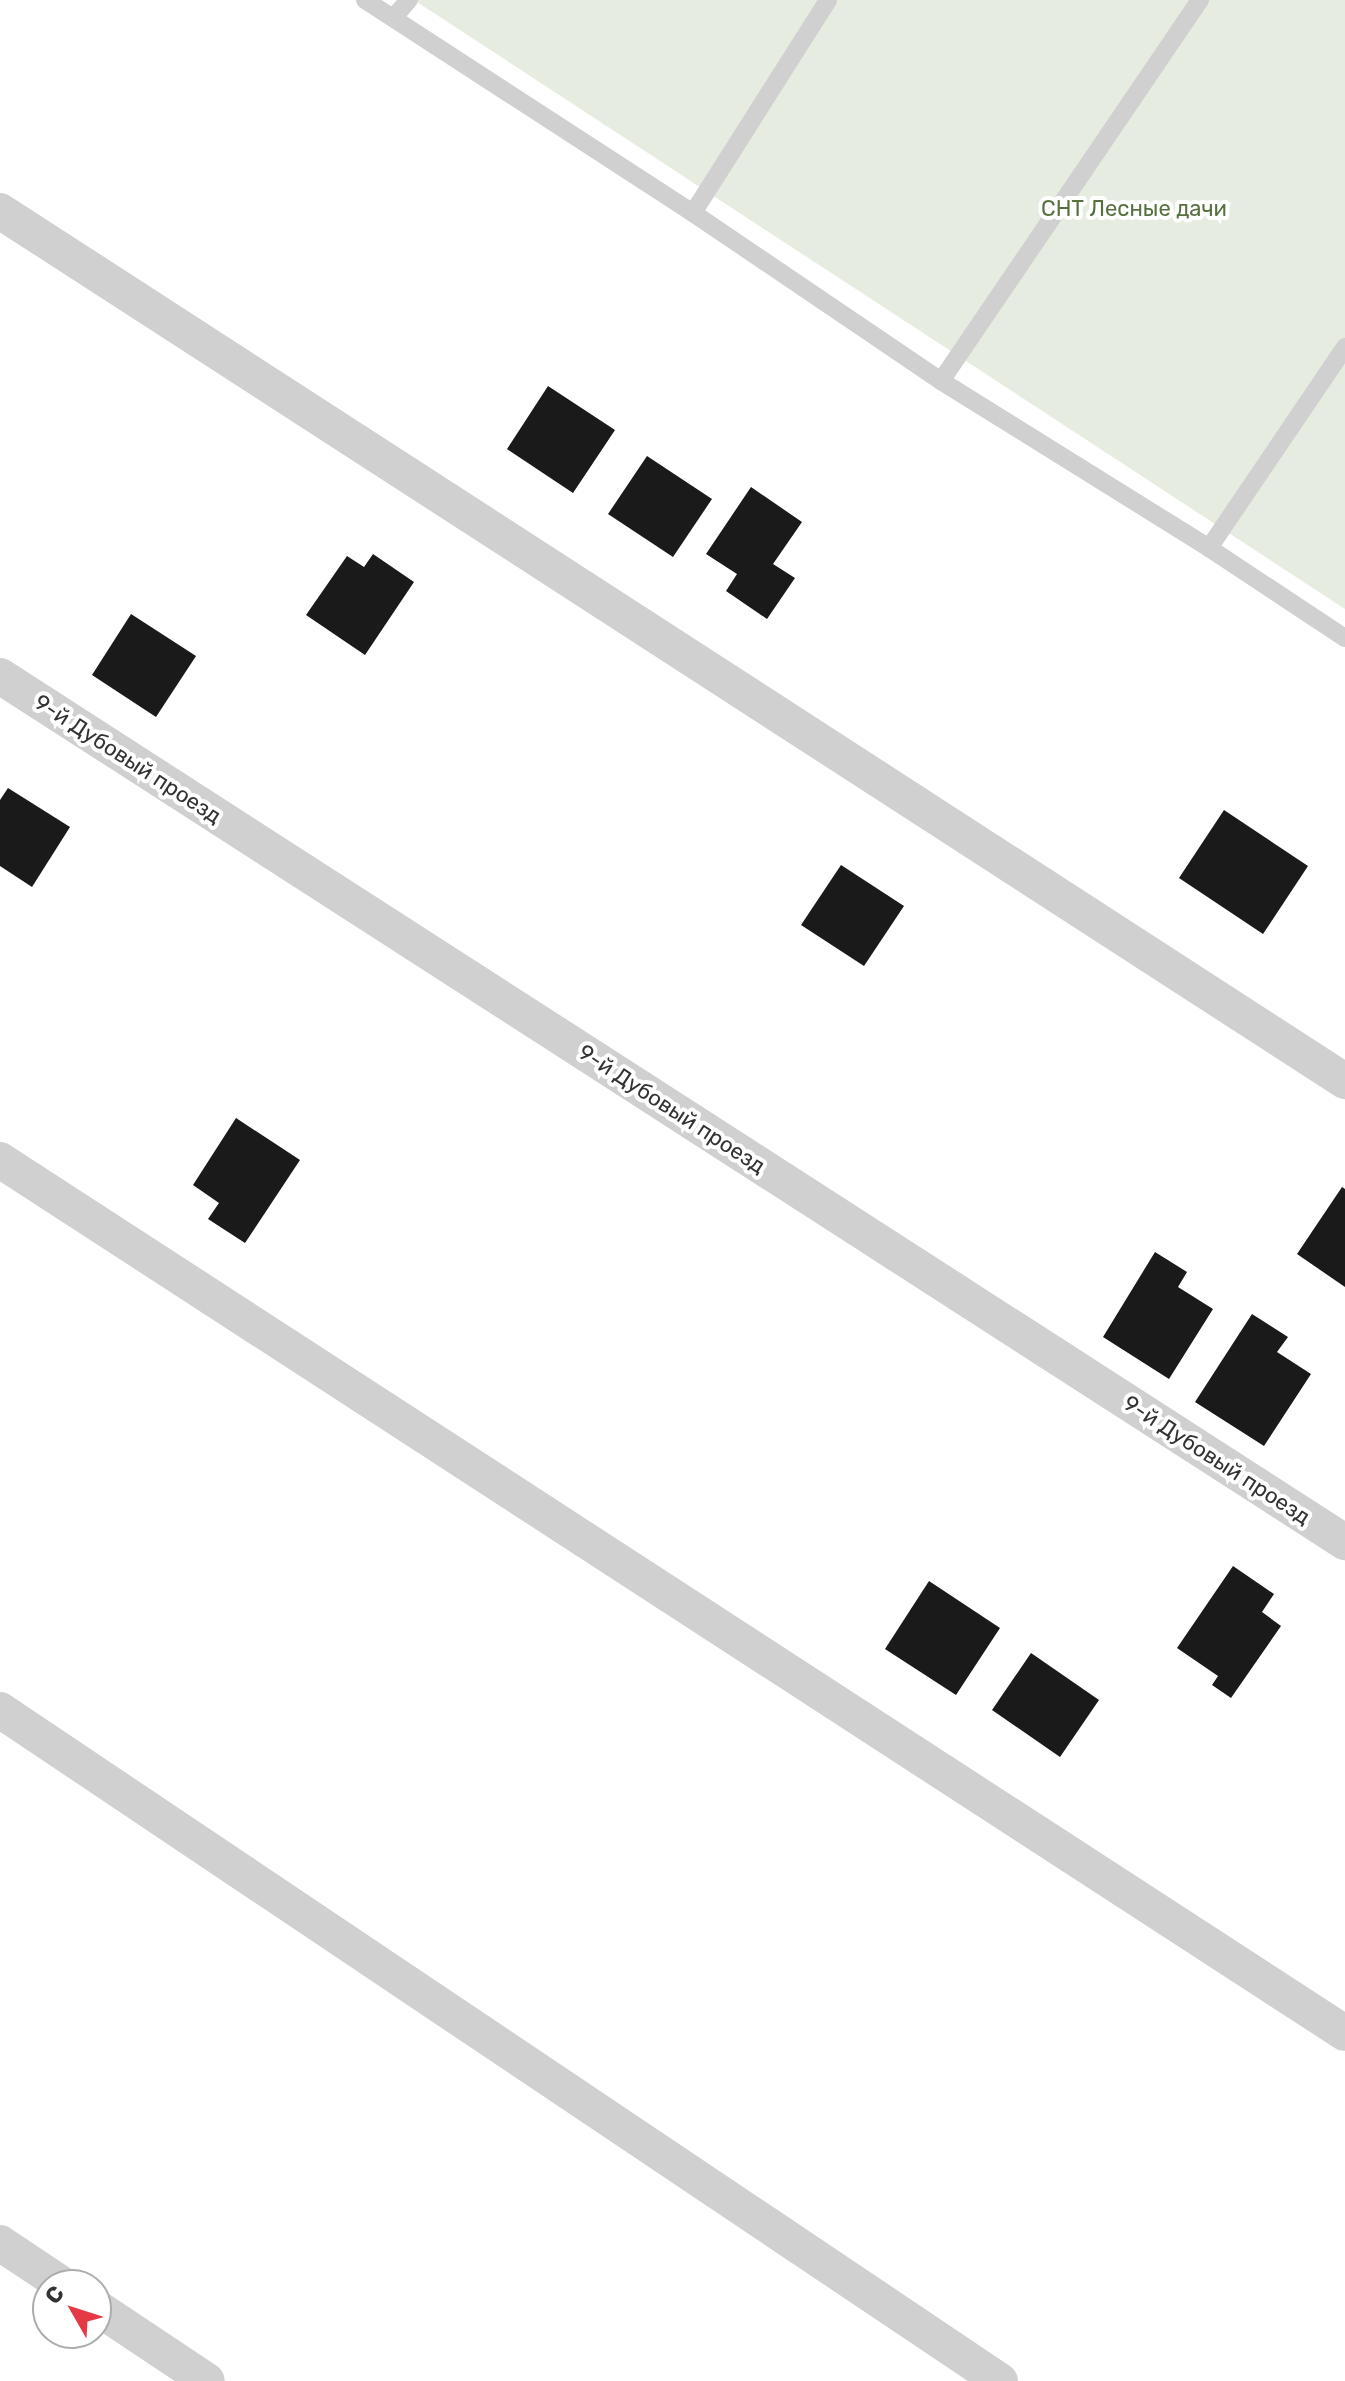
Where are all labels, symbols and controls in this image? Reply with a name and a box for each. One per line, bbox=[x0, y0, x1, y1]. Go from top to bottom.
park label: СНТ Лесные дачи bbox=[1041, 196, 1227, 222]
street label: 9-й Дубовый проезд bbox=[30, 689, 226, 829]
street label: 9-й Дубовый проезд bbox=[574, 1039, 770, 1179]
street label: 9-й Дубовый проезд bbox=[1119, 1390, 1315, 1530]
north arrow bbox=[32, 2269, 112, 2349]
text: С bbox=[39, 2280, 70, 2309]

